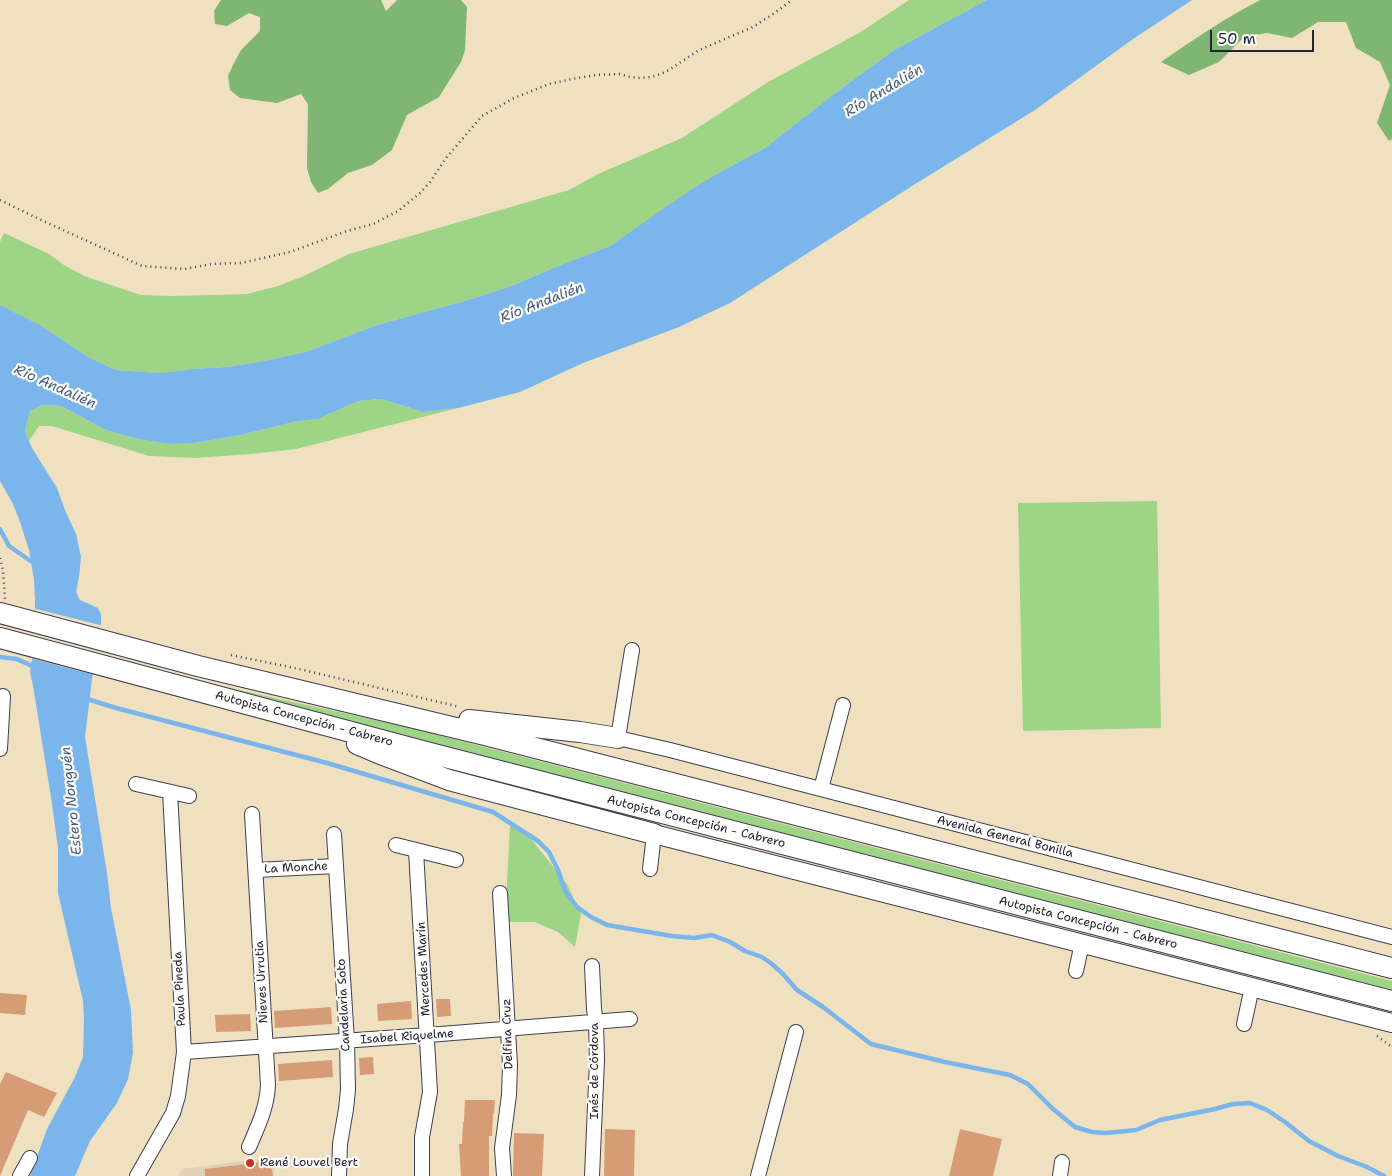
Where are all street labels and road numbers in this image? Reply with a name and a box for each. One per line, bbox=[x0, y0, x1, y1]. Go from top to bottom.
street label: Autopista Concepción - Cabrero bbox=[213, 688, 395, 750]
street label: Autopista Concepción - Cabrero bbox=[605, 793, 787, 851]
street label: Avenida General Bonilla bbox=[935, 813, 1075, 861]
street label: La Monche bbox=[264, 859, 328, 877]
street label: Autopista Concepción - Cabrero bbox=[997, 894, 1179, 952]
street label: Mercedes Marín bbox=[414, 922, 434, 1016]
street label: Nieves Urrutia bbox=[253, 940, 271, 1024]
street label: Paula Pineda bbox=[171, 951, 189, 1027]
street label: Candelaria Soto bbox=[334, 958, 354, 1052]
street label: Delfina Cruz bbox=[500, 998, 516, 1070]
street label: Inés de Córdova bbox=[588, 1023, 602, 1119]
street label: Isabel Riquelme bbox=[360, 1027, 454, 1047]

